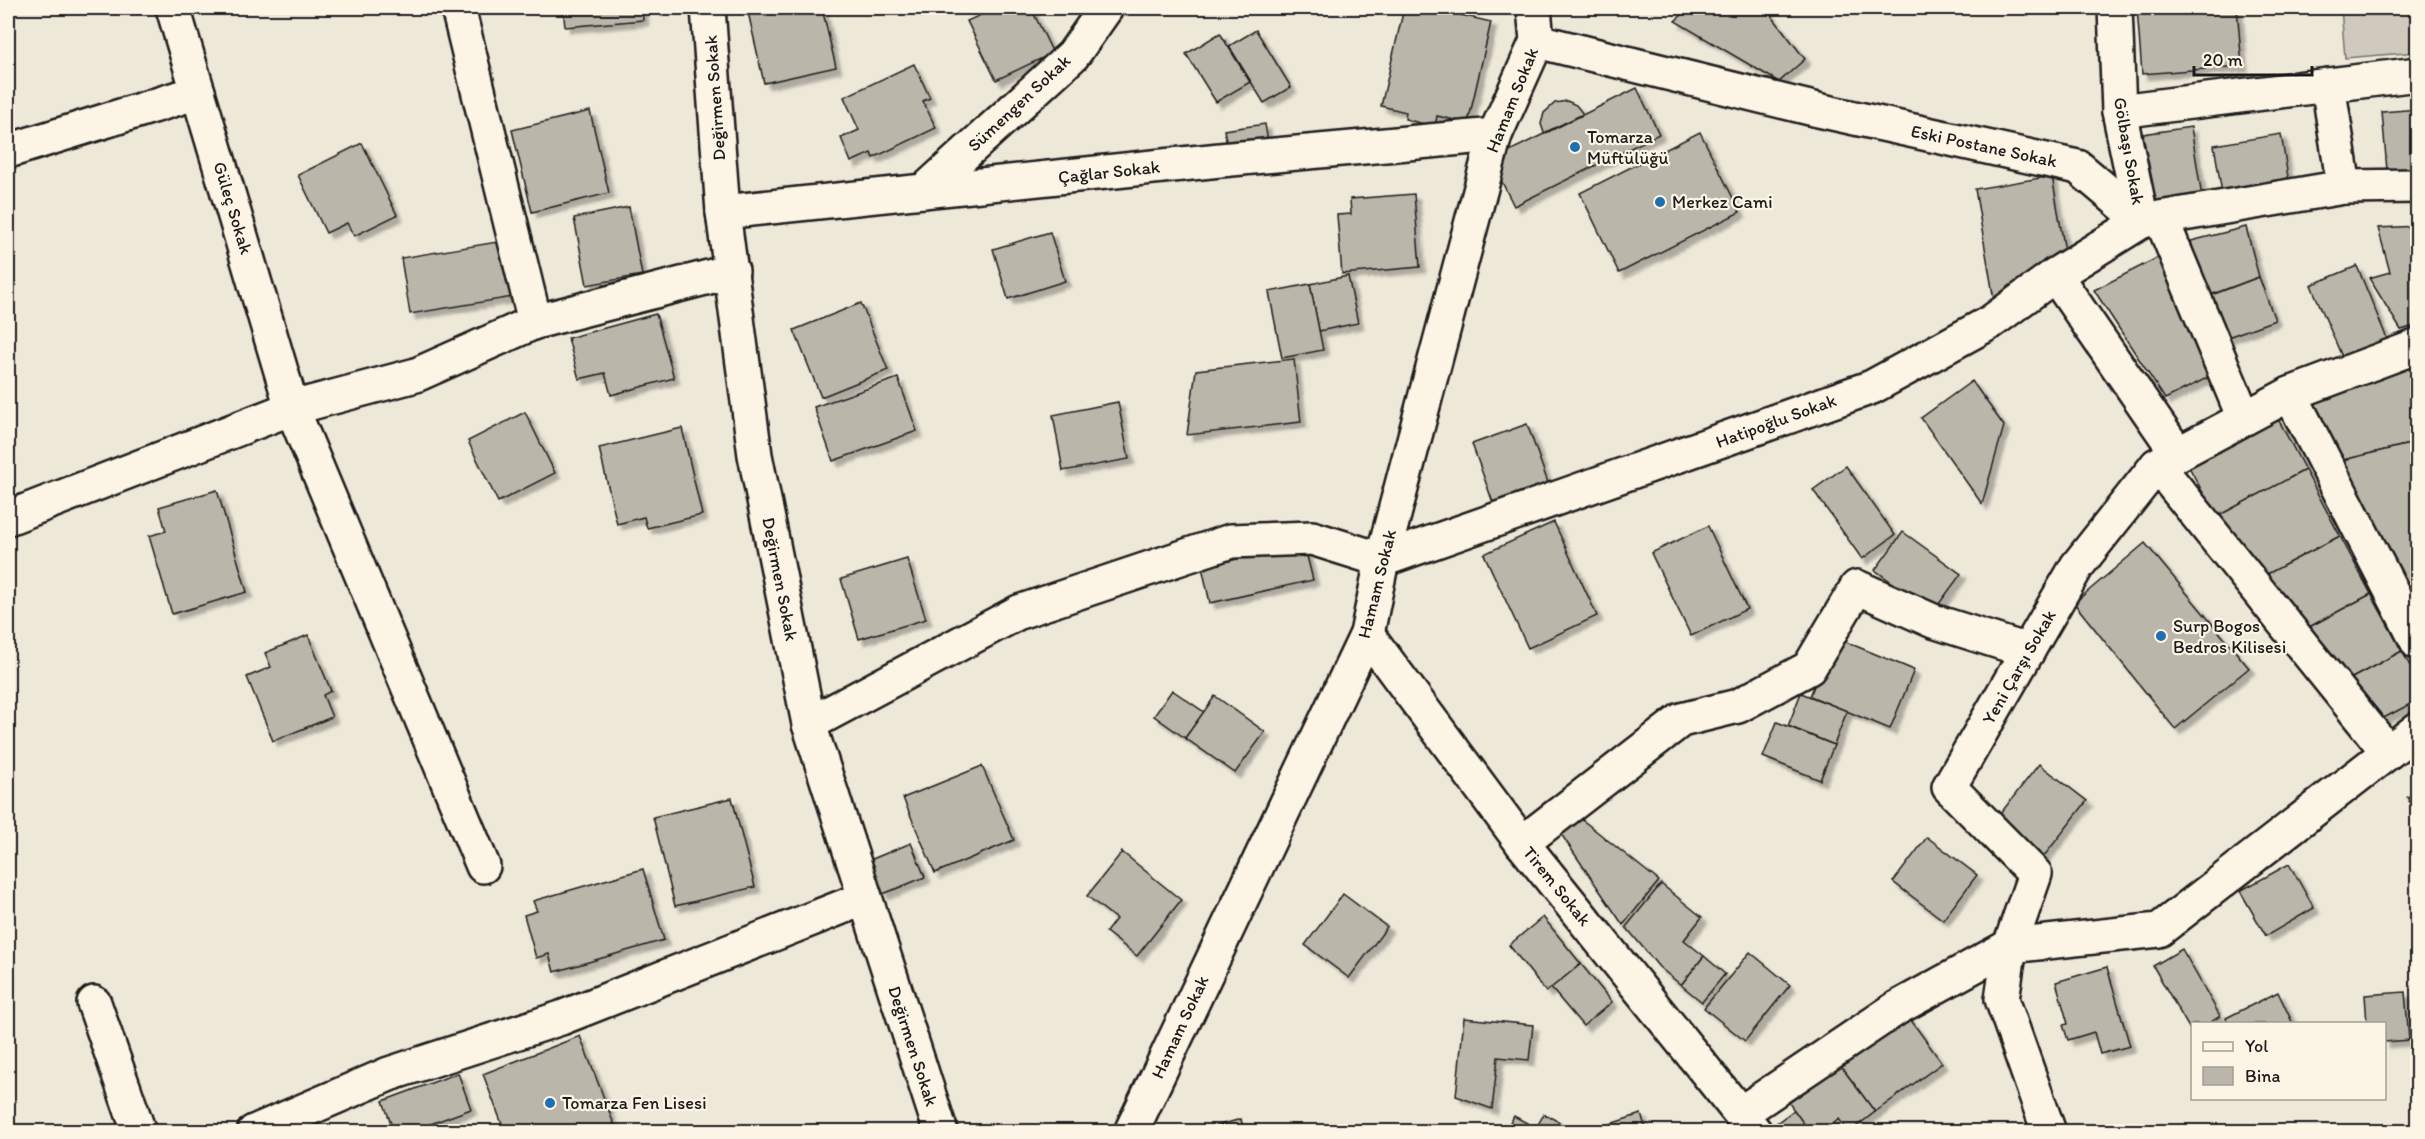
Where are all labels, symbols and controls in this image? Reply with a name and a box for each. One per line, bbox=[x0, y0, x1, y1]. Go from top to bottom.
street label: Değirmen Sokak bbox=[700, 35, 730, 161]
scale bar bbox=[2194, 39, 2312, 77]
street label: Hamam Sokak bbox=[1481, 43, 1543, 156]
street label: Sümengen Sokak bbox=[963, 49, 1075, 156]
text: 20 m bbox=[2203, 49, 2243, 71]
street label: Gölbaşı Sokak bbox=[2109, 96, 2149, 206]
street label: Eski Postane Sokak bbox=[1909, 120, 2060, 172]
place label: Tomarza Müftülüğü bbox=[1587, 126, 1669, 169]
marker: Tomarza Müftülüğü bbox=[1568, 140, 1582, 154]
street label: Çağlar Sokak bbox=[1057, 156, 1162, 188]
street label: Güleç Sokak bbox=[208, 159, 258, 258]
place label: Merkez Cami bbox=[1672, 191, 1773, 213]
marker: Merkez Cami bbox=[1653, 195, 1667, 209]
street label: Hatipoğlu Sokak bbox=[1713, 389, 1839, 453]
street label: Değirmen Sokak bbox=[757, 515, 803, 643]
street label: Hamam Sokak bbox=[1353, 527, 1401, 641]
street label: Yeni Çarşı Sokak bbox=[1977, 606, 2061, 728]
place label: Surp Bogos Bedros Kilisesi bbox=[2173, 615, 2286, 658]
marker: Surp Bogos Bedros Kilisesi bbox=[2154, 629, 2168, 643]
street label: Tirem Sokak bbox=[1518, 842, 1596, 931]
street label: Hamam Sokak bbox=[1146, 971, 1214, 1082]
street label: Değirmen Sokak bbox=[883, 983, 943, 1109]
legend bbox=[2191, 1022, 2386, 1100]
text: Yol bbox=[2245, 1035, 2268, 1057]
text: Bina bbox=[2245, 1065, 2280, 1087]
place label: Tomarza Fen Lisesi bbox=[562, 1092, 707, 1114]
marker: Tomarza Fen Lisesi bbox=[543, 1096, 557, 1110]

